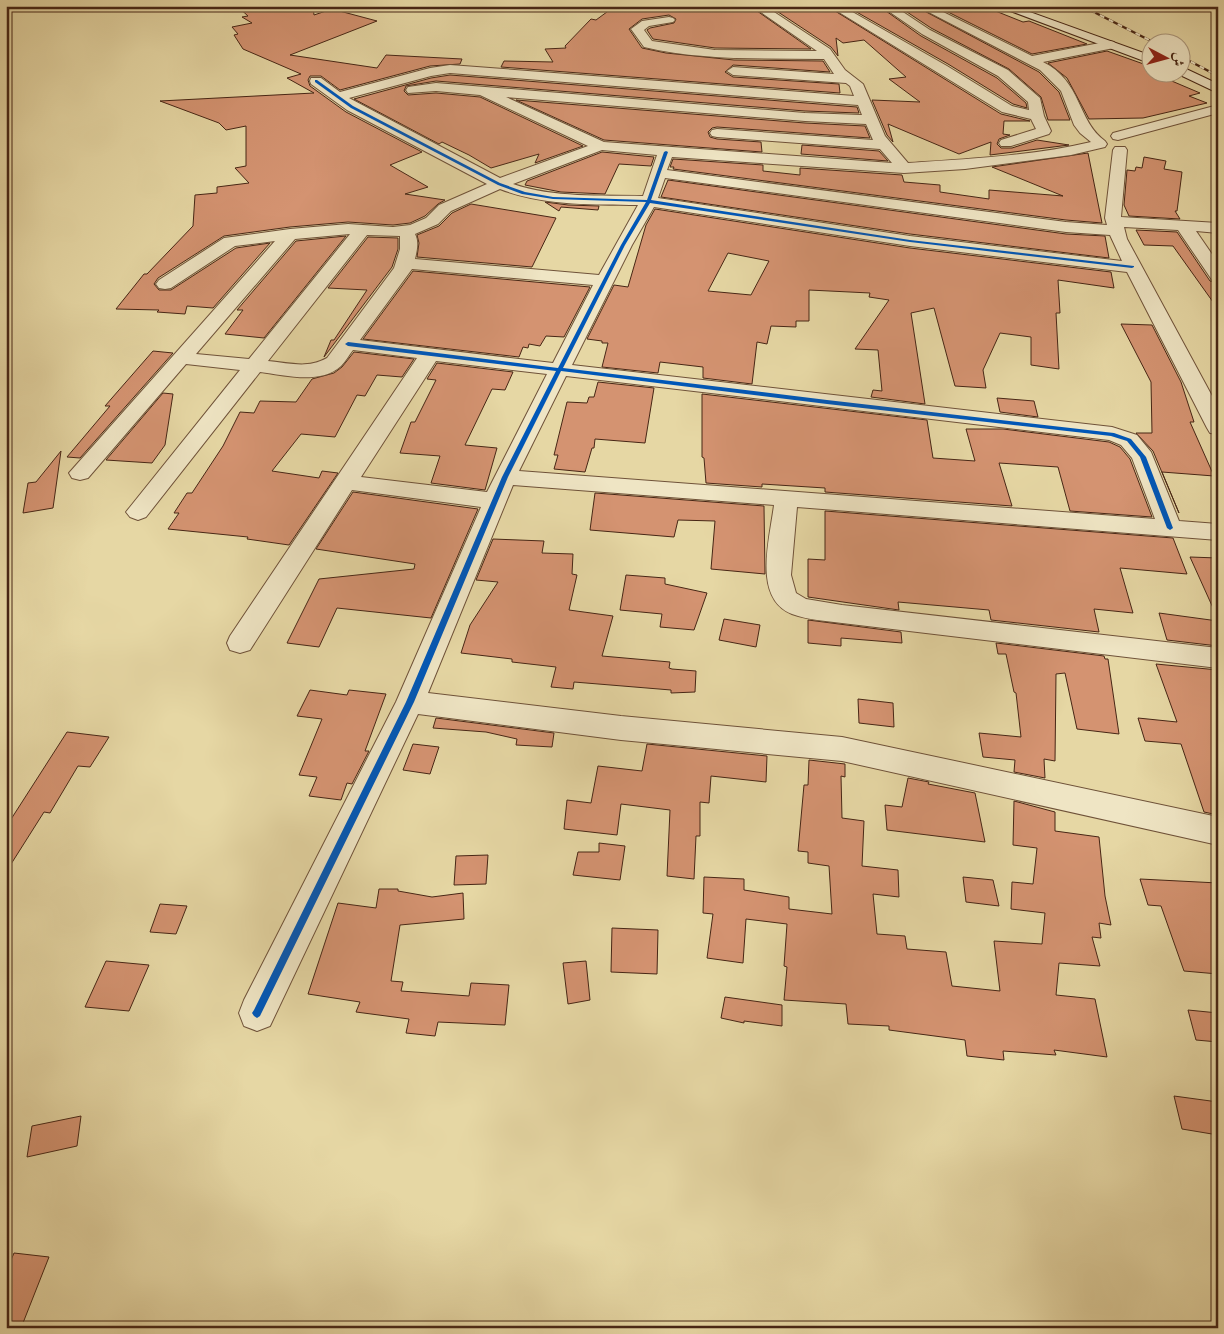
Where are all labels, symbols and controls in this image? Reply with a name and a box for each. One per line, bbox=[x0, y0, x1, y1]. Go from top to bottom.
north arrow bbox=[1142, 32, 1192, 82]
text: ش bbox=[1169, 52, 1189, 67]

